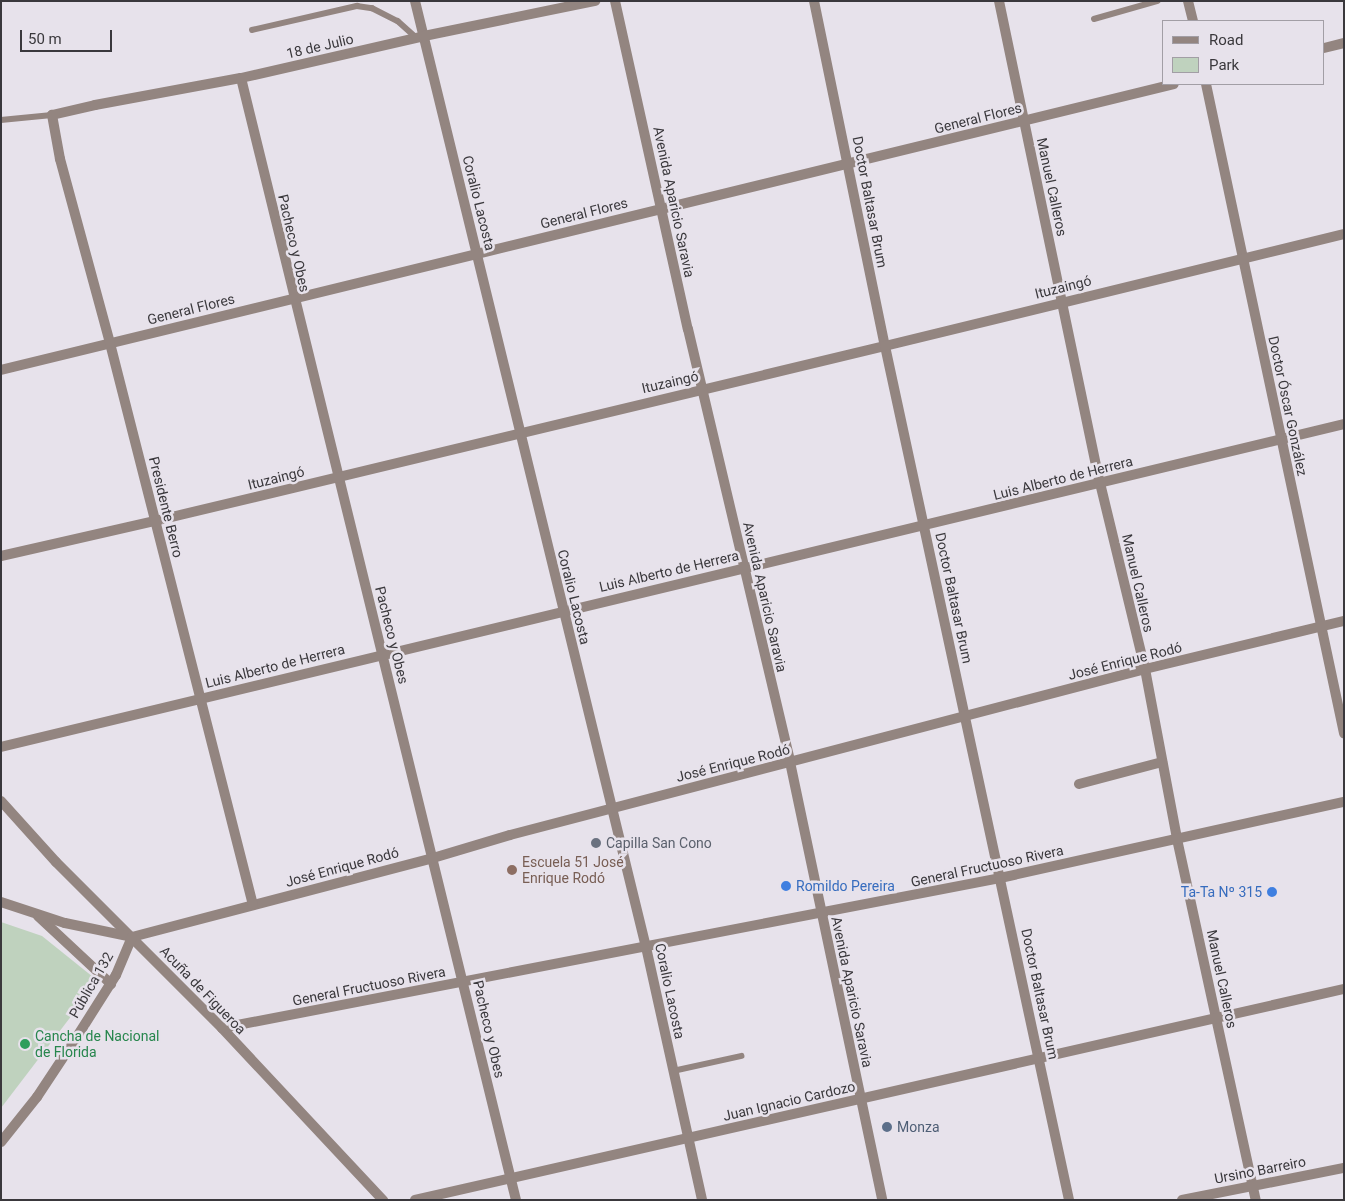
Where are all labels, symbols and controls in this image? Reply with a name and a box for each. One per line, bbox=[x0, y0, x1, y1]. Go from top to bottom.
scale bar bbox=[22, 20, 115, 52]
legend bbox=[1162, 20, 1325, 85]
text: 50 m bbox=[28, 30, 62, 48]
street label: 18 de Julio bbox=[285, 30, 355, 62]
text: Road bbox=[1209, 31, 1243, 49]
text: Park bbox=[1209, 56, 1239, 74]
street label: General Flores bbox=[933, 99, 1023, 137]
street label: Avenida Aparicio Saravia bbox=[650, 125, 698, 279]
street label: Doctor Baltasar Brum bbox=[849, 135, 891, 269]
street label: Manuel Calleros bbox=[1033, 136, 1071, 238]
street label: Coralio Lacosta bbox=[459, 154, 499, 252]
street label: Pacheco y Obes bbox=[275, 192, 313, 294]
street label: General Flores bbox=[539, 194, 629, 232]
street label: Ituzaingó bbox=[1033, 272, 1093, 302]
street label: General Flores bbox=[146, 290, 236, 328]
street label: Doctor Óscar González bbox=[1265, 334, 1311, 478]
street label: Ituzaingó bbox=[640, 367, 700, 397]
street label: Luis Alberto de Herrera bbox=[992, 453, 1134, 503]
street label: Presidente Berro bbox=[145, 455, 187, 559]
street label: Ituzaingó bbox=[246, 463, 306, 493]
street label: Avenida Aparicio Saravia bbox=[740, 520, 790, 674]
street label: Doctor Baltasar Brum bbox=[932, 531, 976, 665]
street label: Manuel Calleros bbox=[1119, 532, 1157, 634]
street label: Luis Alberto de Herrera bbox=[597, 547, 741, 595]
street label: Coralio Lacosta bbox=[554, 548, 594, 646]
street label: Pacheco y Obes bbox=[372, 585, 412, 685]
street label: José Enrique Rodó bbox=[1066, 639, 1184, 683]
street label: Luis Alberto de Herrera bbox=[204, 641, 346, 691]
street label: José Enrique Rodó bbox=[674, 741, 792, 785]
place label: Capilla San Cono bbox=[606, 835, 712, 851]
marker: Capilla San Cono bbox=[590, 837, 602, 849]
street label: General Fructuoso Rivera bbox=[909, 842, 1065, 890]
street label: José Enrique Rodó bbox=[283, 844, 401, 890]
place label: Escuela 51 José Enrique Rodó bbox=[522, 854, 624, 886]
marker: Escuela 51 José Enrique Rodó bbox=[506, 864, 518, 876]
place label: Romildo Pereira bbox=[796, 878, 895, 894]
marker: Romildo Pereira bbox=[780, 880, 792, 892]
place label: Ta-Ta Nº 315 bbox=[1181, 884, 1262, 900]
marker: Ta-Ta Nº 315 bbox=[1266, 886, 1278, 898]
street label: Avenida Aparicio Saravia bbox=[828, 915, 876, 1069]
street label: Doctor Baltasar Brum bbox=[1018, 927, 1062, 1061]
street label: Manuel Calleros bbox=[1203, 928, 1241, 1030]
street label: Acuña de Figueroa bbox=[157, 942, 249, 1038]
street label: Coralio Lacosta bbox=[652, 942, 688, 1040]
street label: Pública 132 bbox=[65, 949, 117, 1021]
street label: General Fructuoso Rivera bbox=[291, 963, 447, 1009]
street label: Pacheco y Obes bbox=[470, 978, 508, 1080]
place label: Cancha de Nacional de Florida bbox=[35, 1028, 159, 1060]
marker: Cancha de Nacional de Florida bbox=[19, 1038, 31, 1050]
street label: Juan Ignacio Cardozo bbox=[721, 1078, 857, 1124]
place label: Monza bbox=[897, 1119, 939, 1135]
marker: Monza bbox=[881, 1121, 893, 1133]
street label: Ursino Barreiro bbox=[1213, 1153, 1307, 1187]

